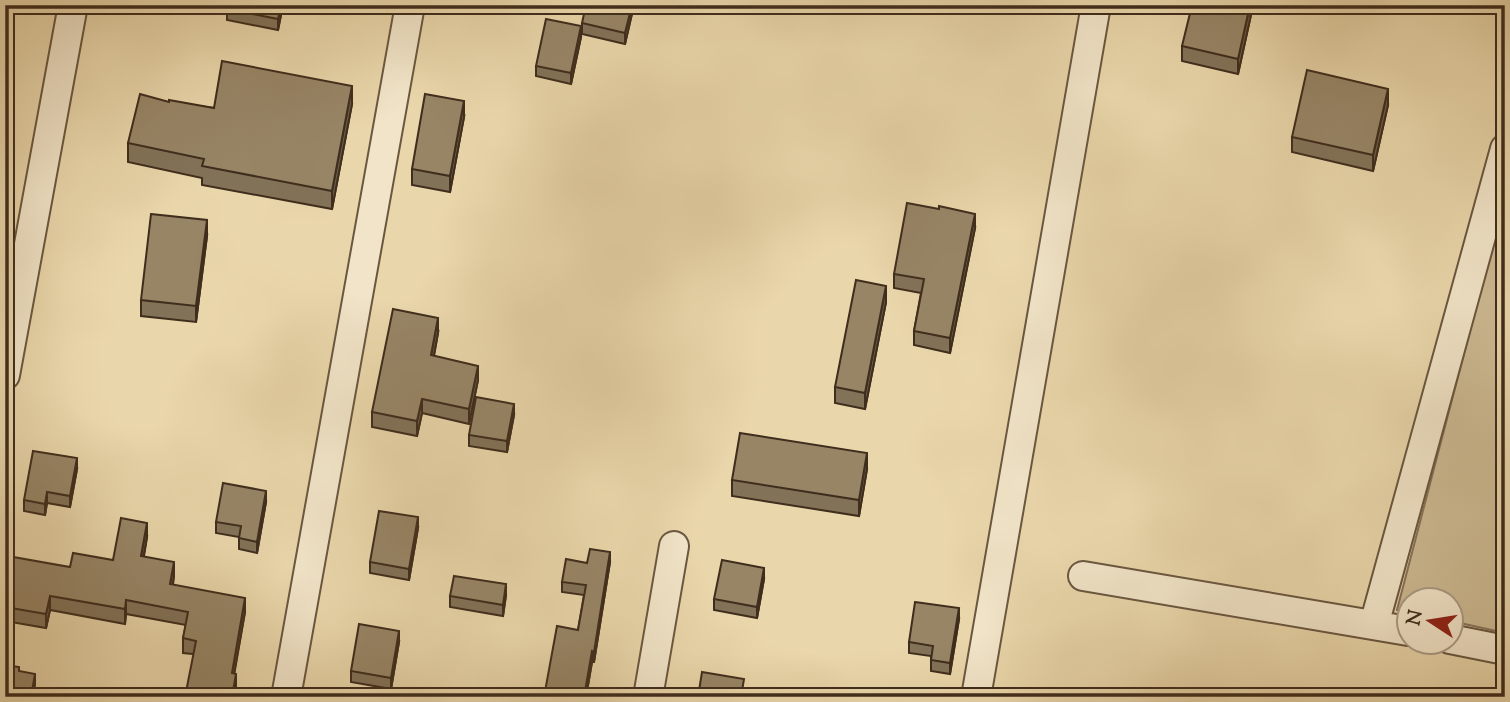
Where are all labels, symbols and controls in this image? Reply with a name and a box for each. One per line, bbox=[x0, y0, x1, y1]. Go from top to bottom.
north arrow bbox=[1394, 586, 1464, 656]
text: N bbox=[1401, 608, 1431, 628]

